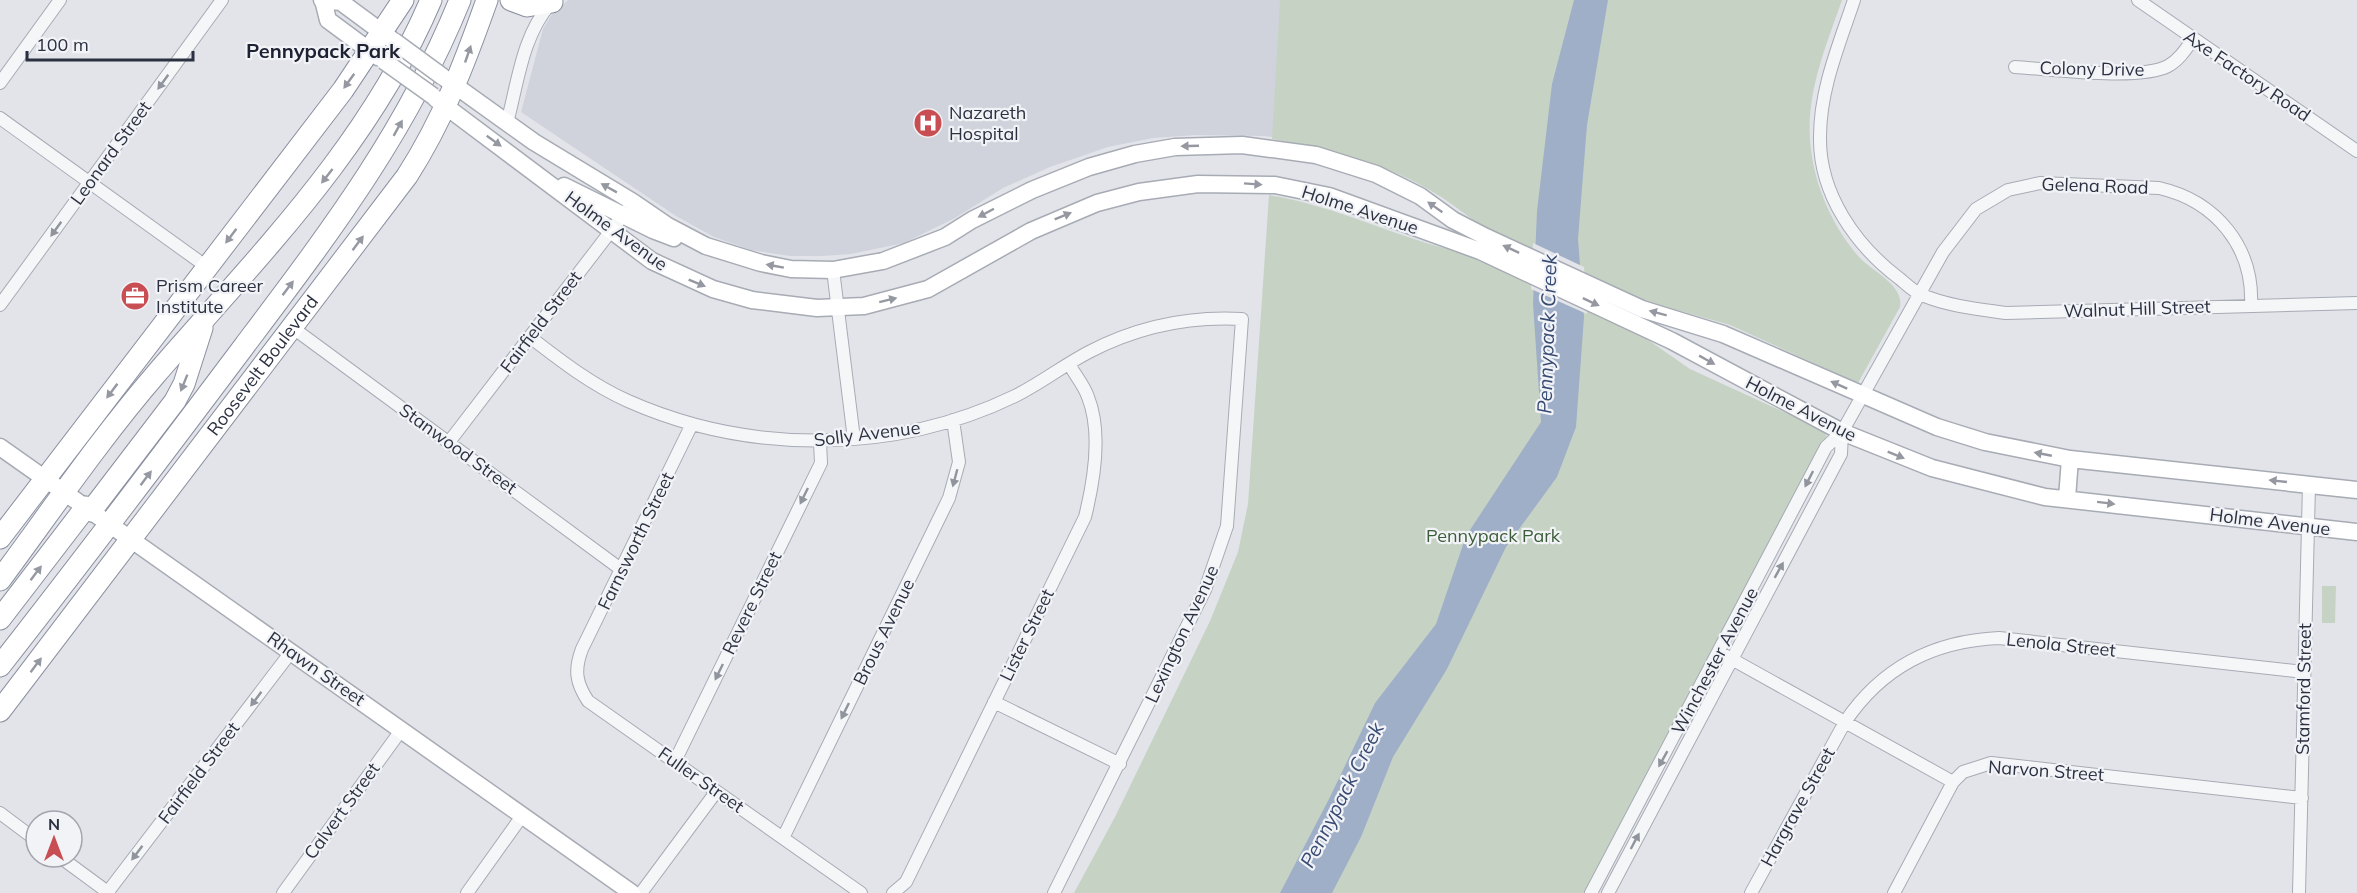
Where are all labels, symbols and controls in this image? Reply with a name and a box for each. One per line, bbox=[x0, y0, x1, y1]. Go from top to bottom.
scale bar bbox=[27, 24, 194, 62]
street label: Axe Factory Road bbox=[2179, 25, 2315, 127]
text: 100 m bbox=[36, 33, 89, 56]
district label: Pennypack Park bbox=[246, 38, 401, 63]
one-way arrow bbox=[464, 45, 474, 63]
street label: Colony Drive bbox=[2039, 56, 2145, 81]
one-way arrow bbox=[343, 72, 355, 88]
one-way arrow bbox=[157, 73, 169, 89]
street label: Leonard Street bbox=[65, 96, 156, 209]
place label: Nazareth Hospital bbox=[949, 101, 1026, 145]
hospital icon: Nazareth Hospital bbox=[912, 107, 944, 139]
one-way arrow bbox=[393, 120, 404, 136]
one-way arrow bbox=[486, 135, 502, 147]
one-way arrow bbox=[1181, 142, 1200, 151]
one-way arrow bbox=[321, 169, 333, 184]
street label: Gelena Road bbox=[2041, 172, 2149, 199]
one-way arrow bbox=[1244, 179, 1263, 188]
street label: Holme Avenue bbox=[1299, 180, 1421, 239]
one-way arrow bbox=[600, 183, 617, 193]
street label: Holme Avenue bbox=[560, 186, 672, 276]
one-way arrow bbox=[1428, 201, 1444, 213]
one-way arrow bbox=[978, 208, 995, 218]
one-way arrow bbox=[1054, 211, 1072, 221]
one-way arrow bbox=[50, 221, 62, 237]
one-way arrow bbox=[225, 228, 237, 244]
one-way arrow bbox=[352, 235, 364, 251]
one-way arrow bbox=[1503, 244, 1520, 253]
water label: Pennypack Creek bbox=[1531, 253, 1562, 414]
one-way arrow bbox=[765, 261, 784, 270]
street label: Fairfield Street bbox=[495, 266, 586, 377]
place label: Prism Career Institute bbox=[156, 274, 264, 318]
one-way arrow bbox=[688, 279, 706, 288]
office icon: Prism Career Institute bbox=[119, 280, 151, 312]
one-way arrow bbox=[281, 280, 294, 296]
street label: Roosevelt Boulevard bbox=[202, 291, 323, 440]
street label: Walnut Hill Street bbox=[2063, 294, 2211, 323]
one-way arrow bbox=[879, 295, 897, 305]
one-way arrow bbox=[1582, 297, 1599, 306]
one-way arrow bbox=[1649, 308, 1667, 317]
one-way arrow bbox=[1699, 355, 1716, 365]
street label: Holme Avenue bbox=[1742, 371, 1861, 446]
one-way arrow bbox=[179, 374, 188, 392]
one-way arrow bbox=[1830, 381, 1847, 390]
one-way arrow bbox=[107, 383, 119, 398]
street label: Stanwood Street bbox=[395, 398, 522, 499]
street label: Solly Avenue bbox=[812, 416, 921, 451]
one-way arrow bbox=[2033, 449, 2052, 458]
one-way arrow bbox=[1887, 451, 1905, 460]
street label: Farnsworth Street bbox=[592, 468, 679, 613]
one-way arrow bbox=[950, 469, 960, 487]
one-way arrow bbox=[140, 470, 152, 486]
one-way arrow bbox=[1805, 470, 1815, 488]
one-way arrow bbox=[2268, 477, 2287, 486]
one-way arrow bbox=[800, 488, 809, 505]
one-way arrow bbox=[2096, 498, 2115, 507]
street label: Holme Avenue bbox=[2208, 503, 2332, 540]
park label: Pennypack Park bbox=[1426, 524, 1561, 547]
street label: Revere Street bbox=[717, 547, 786, 658]
street label: Lexington Avenue bbox=[1140, 561, 1223, 706]
one-way arrow bbox=[1774, 562, 1784, 579]
one-way arrow bbox=[29, 565, 41, 580]
street label: Brous Avenue bbox=[848, 575, 919, 689]
street label: Winchester Avenue bbox=[1666, 583, 1763, 738]
street label: Lister Street bbox=[994, 585, 1059, 685]
street label: Stamford Street bbox=[2291, 623, 2316, 755]
street label: Rhawn Street bbox=[263, 626, 370, 711]
street label: Lenola Street bbox=[2005, 627, 2117, 662]
one-way arrow bbox=[29, 657, 41, 672]
one-way arrow bbox=[714, 663, 723, 680]
one-way arrow bbox=[250, 690, 262, 706]
one-way arrow bbox=[840, 702, 850, 719]
street label: Fairfield Street bbox=[153, 717, 244, 828]
water label: Pennypack Creek bbox=[1294, 717, 1389, 872]
street label: Fuller Street bbox=[654, 742, 749, 818]
street label: Hargrave Street bbox=[1755, 743, 1840, 870]
one-way arrow bbox=[1658, 751, 1668, 768]
street label: Narvon Street bbox=[1987, 755, 2105, 786]
street label: Calvert Street bbox=[299, 758, 384, 864]
north arrow bbox=[24, 809, 84, 869]
text: N bbox=[48, 814, 60, 834]
one-way arrow bbox=[1630, 833, 1640, 850]
one-way arrow bbox=[132, 846, 144, 861]

